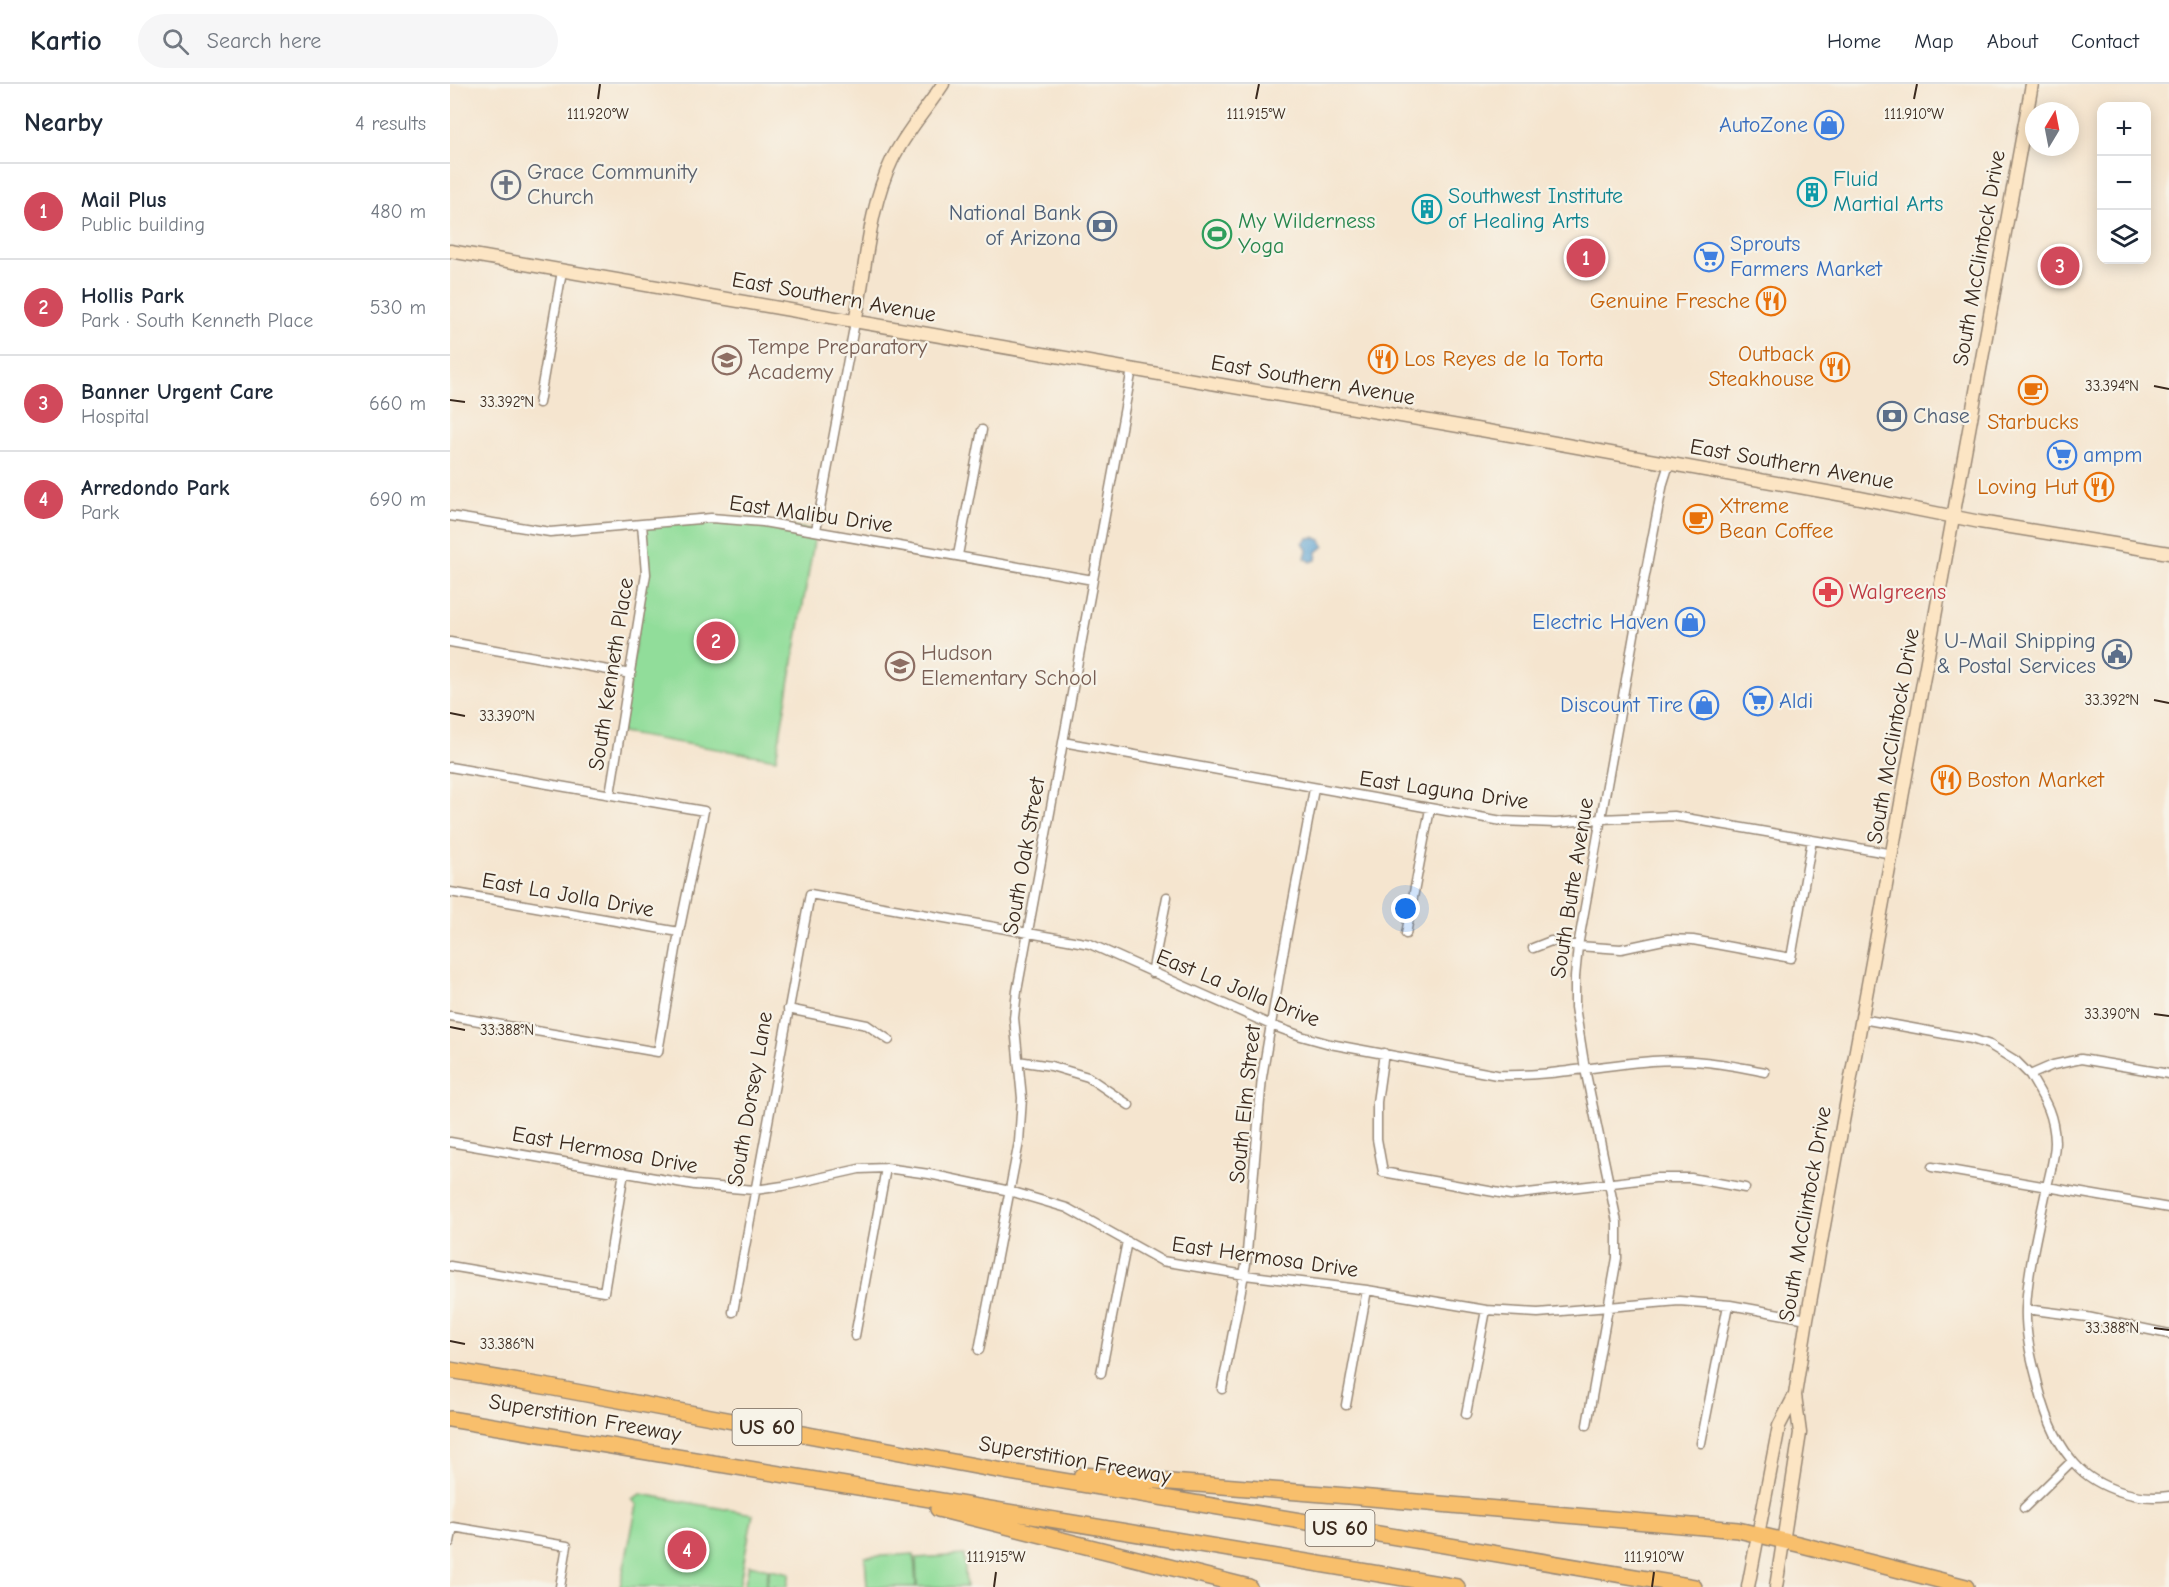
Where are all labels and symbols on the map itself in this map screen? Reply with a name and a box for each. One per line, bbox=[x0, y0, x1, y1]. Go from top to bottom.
north arrow bbox=[2025, 102, 2079, 156]
text: 111.920°W bbox=[567, 105, 629, 123]
text: 111.915°W bbox=[1227, 105, 1285, 123]
text: 111.910°W bbox=[1884, 105, 1944, 123]
shop icon: AutoZone bbox=[1813, 109, 1845, 141]
place label: AutoZone bbox=[1719, 112, 1808, 138]
street label: South McClintock Drive bbox=[1947, 148, 2011, 368]
place label: Grace Community Church bbox=[527, 159, 698, 210]
place label: Fluid Martial Arts bbox=[1833, 166, 1943, 217]
church icon: Grace Community Church bbox=[490, 169, 522, 201]
building icon: Fluid Martial Arts bbox=[1796, 176, 1828, 208]
place label: Southwest Institute of Healing Arts bbox=[1448, 183, 1623, 234]
building icon: Southwest Institute of Healing Arts bbox=[1411, 193, 1443, 225]
place label: National Bank of Arizona bbox=[949, 200, 1081, 251]
place label: My Wilderness Yoga bbox=[1238, 208, 1375, 259]
bank icon: National Bank of Arizona bbox=[1086, 210, 1118, 242]
sports icon: My Wilderness Yoga bbox=[1201, 218, 1233, 250]
place label: Sprouts Farmers Market bbox=[1730, 231, 1883, 282]
pin: 1 bbox=[1566, 236, 1606, 280]
supermarket icon: Sprouts Farmers Market bbox=[1693, 241, 1725, 273]
pin: 3 bbox=[2040, 244, 2080, 288]
street label: East Southern Avenue bbox=[730, 266, 938, 328]
restaurant icon: Genuine Fresche bbox=[1755, 285, 1787, 317]
place label: Genuine Fresche bbox=[1590, 288, 1750, 314]
place label: Tempe Preparatory Academy bbox=[748, 334, 927, 385]
place label: Outback Steakhouse bbox=[1708, 341, 1814, 392]
restaurant icon: Los Reyes de la Torta bbox=[1367, 343, 1399, 375]
school or university icon: Tempe Preparatory Academy bbox=[711, 344, 743, 376]
place label: Los Reyes de la Torta bbox=[1404, 346, 1604, 372]
street label: East Southern Avenue bbox=[1209, 349, 1417, 411]
restaurant icon: Outback Steakhouse bbox=[1819, 351, 1851, 383]
cafe icon: Starbucks bbox=[2017, 374, 2049, 406]
text: 33.394°N bbox=[2085, 377, 2139, 395]
text: 33.392°N bbox=[480, 393, 534, 411]
bank icon: Chase bbox=[1876, 400, 1908, 432]
place label: Chase bbox=[1913, 403, 1970, 429]
place label: Starbucks bbox=[1987, 409, 2079, 435]
street label: East Southern Avenue bbox=[1688, 433, 1896, 495]
supermarket icon: ampm bbox=[2046, 439, 2078, 471]
place label: ampm bbox=[2083, 442, 2142, 468]
restaurant icon: Loving Hut bbox=[2083, 471, 2115, 503]
place label: Loving Hut bbox=[1977, 474, 2079, 500]
street label: East Malibu Drive bbox=[728, 490, 894, 538]
place label: Xtreme Bean Coffee bbox=[1719, 493, 1834, 544]
cafe icon: Xtreme Bean Coffee bbox=[1682, 503, 1714, 535]
street label: South Kenneth Place bbox=[583, 576, 639, 772]
pharmacy icon: Walgreens bbox=[1812, 576, 1844, 608]
place label: Walgreens bbox=[1849, 579, 1946, 605]
shop icon: Electric Haven bbox=[1674, 606, 1706, 638]
place label: Electric Haven bbox=[1532, 609, 1669, 635]
pin: 2 bbox=[696, 618, 736, 664]
street label: South McClintock Drive bbox=[1861, 626, 1925, 846]
place label: U-Mail Shipping & Postal Services bbox=[1936, 628, 2096, 679]
public building icon: U-Mail Shipping & Postal Services bbox=[2101, 638, 2133, 670]
place label: Hudson Elementary School bbox=[921, 640, 1097, 691]
school or university icon: Hudson Elementary School bbox=[884, 650, 916, 682]
supermarket icon: Aldi bbox=[1742, 685, 1774, 717]
place label: Aldi bbox=[1779, 688, 1813, 714]
shop icon: Discount Tire bbox=[1688, 689, 1720, 721]
text: 33.392°N bbox=[2085, 691, 2139, 709]
place label: Discount Tire bbox=[1560, 692, 1683, 718]
text: 33.390°N bbox=[479, 707, 535, 725]
restaurant icon: Boston Market bbox=[1930, 764, 1962, 796]
street label: East Laguna Drive bbox=[1358, 765, 1530, 815]
place label: Boston Market bbox=[1967, 767, 2105, 793]
street label: South Oak Street bbox=[997, 775, 1051, 937]
street label: South Butte Avenue bbox=[1545, 796, 1599, 980]
street label: East La Jolla Drive bbox=[480, 867, 656, 923]
your location bbox=[1391, 894, 1420, 923]
street label: East La Jolla Drive bbox=[1152, 943, 1324, 1033]
text: 33.390°N bbox=[2084, 1005, 2140, 1023]
street label: South Dorsey Lane bbox=[722, 1010, 778, 1188]
text: 33.388°N bbox=[480, 1021, 534, 1039]
street label: South Elm Street bbox=[1224, 1023, 1266, 1185]
street label: South McClintock Drive bbox=[1773, 1104, 1837, 1324]
street label: East Hermosa Drive bbox=[510, 1121, 700, 1179]
street label: East Hermosa Drive bbox=[1170, 1231, 1360, 1283]
text: 33.388°N bbox=[2085, 1319, 2139, 1337]
text: 33.386°N bbox=[480, 1335, 534, 1353]
street label: Superstition Freeway bbox=[487, 1388, 683, 1448]
road number: US 60 bbox=[732, 1409, 802, 1445]
street label: Superstition Freeway bbox=[977, 1430, 1173, 1490]
road number: US 60 bbox=[1306, 1510, 1374, 1546]
pin: 4 bbox=[668, 1528, 706, 1572]
text: 111.915°W bbox=[967, 1548, 1025, 1566]
text: 111.910°W bbox=[1624, 1548, 1684, 1566]

